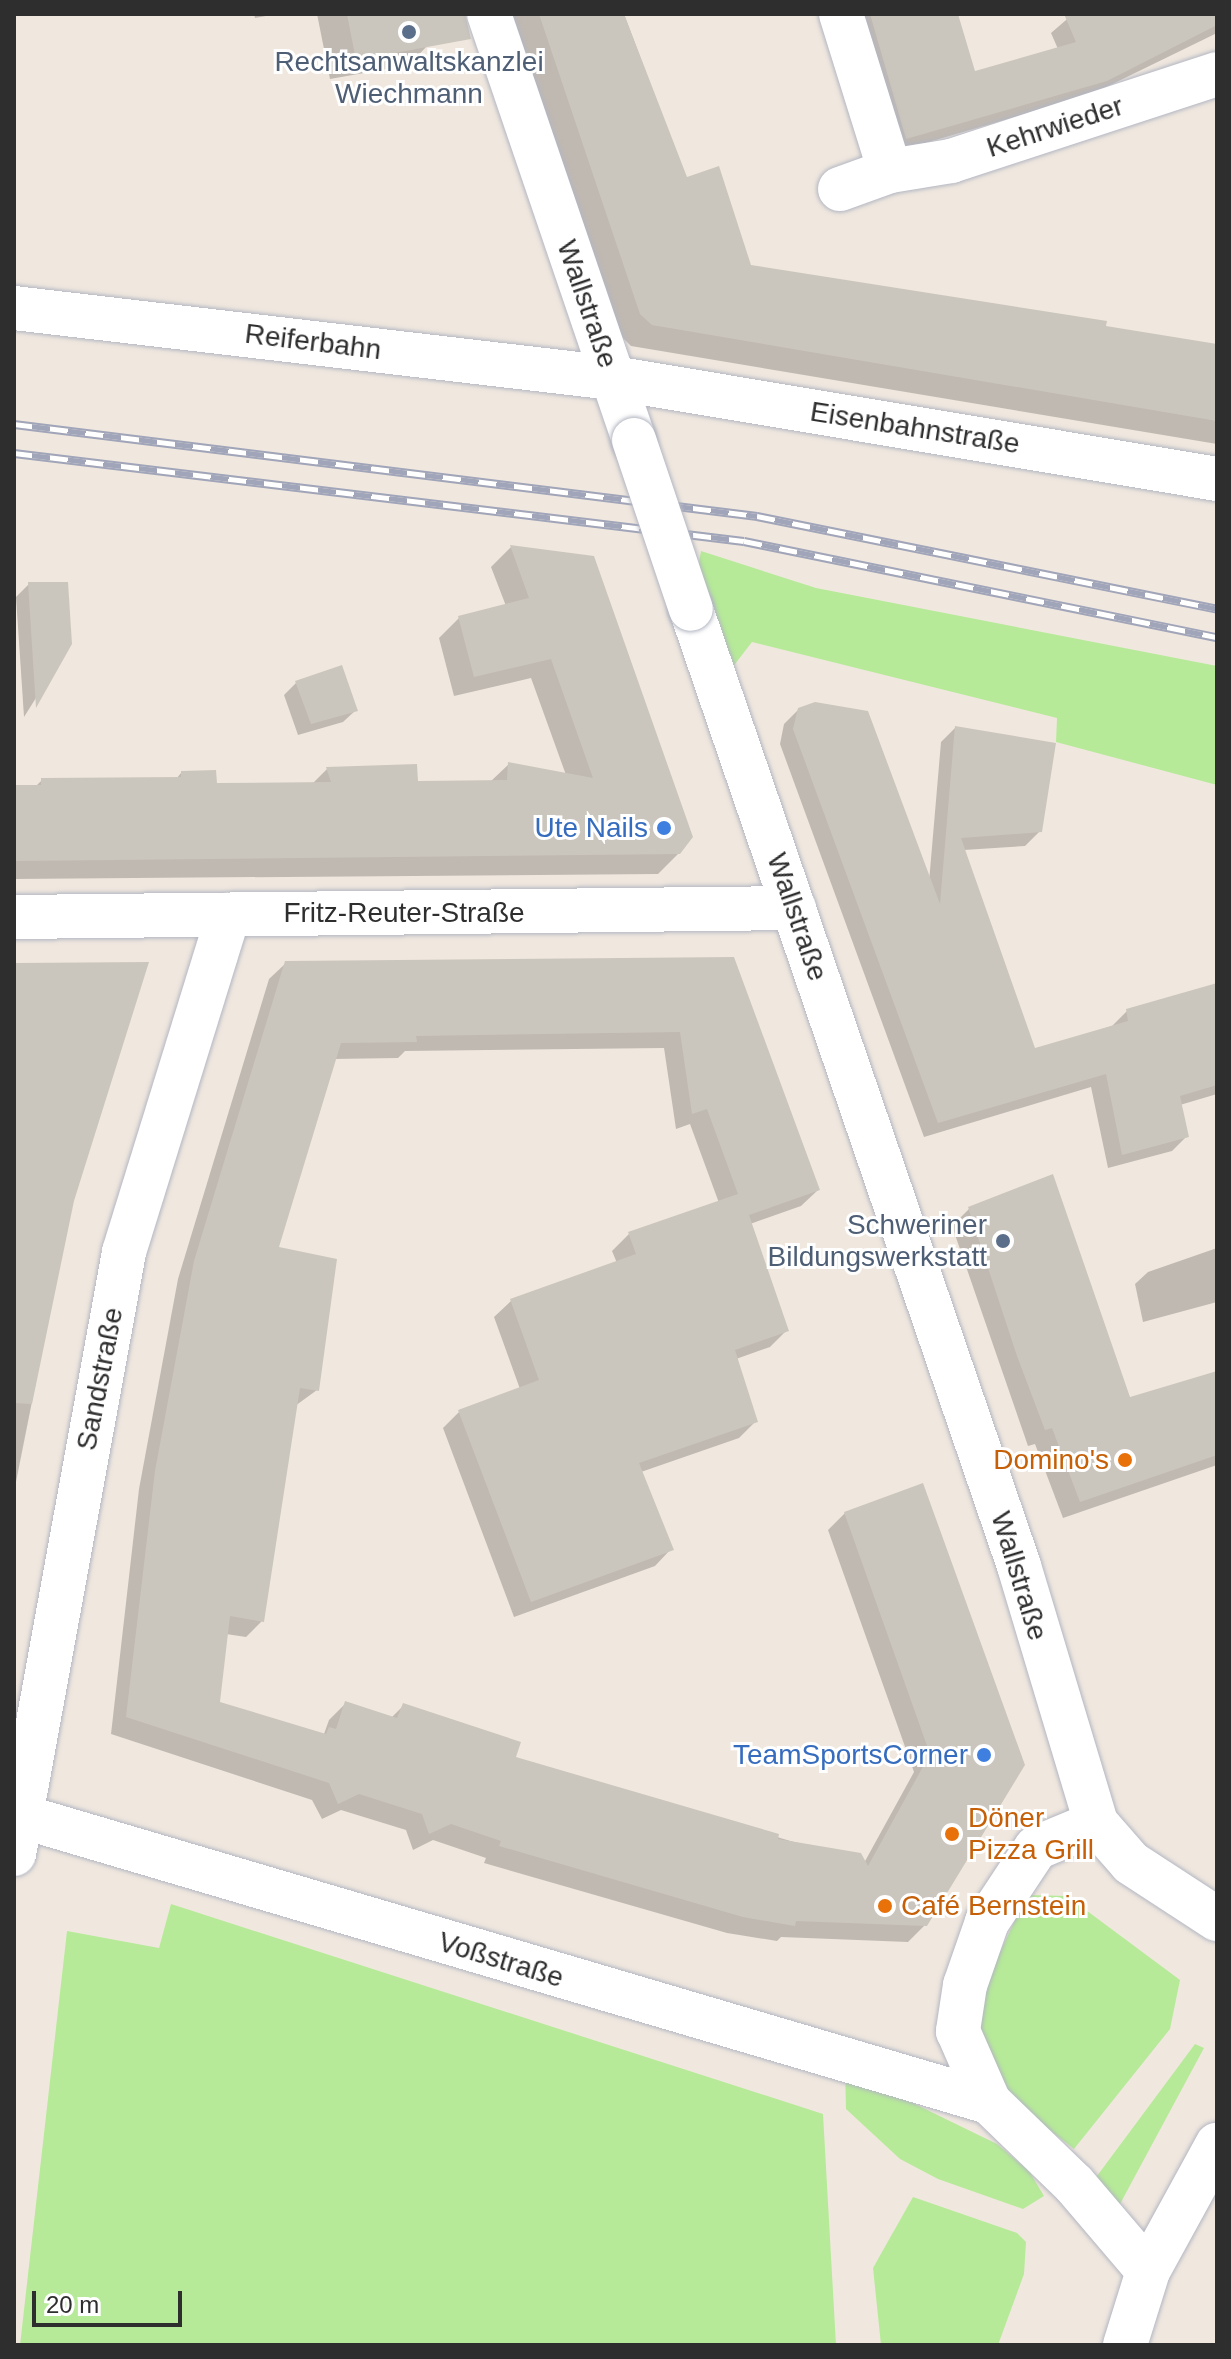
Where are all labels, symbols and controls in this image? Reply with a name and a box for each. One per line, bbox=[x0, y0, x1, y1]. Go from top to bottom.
marker: Rechtsanwaltskanzlei Wiechmann bbox=[400, 23, 418, 41]
place label: Rechtsanwaltskanzlei Wiechmann bbox=[274, 45, 544, 111]
street label: Kehrwieder bbox=[982, 89, 1128, 165]
street label: Wallstraße bbox=[550, 236, 624, 372]
street label: Reiferbahn bbox=[243, 317, 383, 367]
street label: Eisenbahnstraße bbox=[808, 395, 1022, 461]
place label: Ute Nails bbox=[534, 811, 648, 845]
marker: Ute Nails bbox=[655, 819, 673, 837]
street label: Wallstraße bbox=[760, 849, 834, 985]
street label: Fritz-Reuter-Straße bbox=[283, 896, 525, 930]
place label: Schweriner Bildungswerkstatt bbox=[768, 1208, 987, 1274]
marker: Schweriner Bildungswerkstatt bbox=[994, 1232, 1012, 1250]
street label: Sandstraße bbox=[70, 1305, 130, 1453]
place label: Domino's bbox=[993, 1443, 1109, 1477]
marker: Domino's bbox=[1116, 1451, 1134, 1469]
street label: Wallstraße bbox=[984, 1508, 1054, 1644]
place label: TeamSportsCorner bbox=[733, 1738, 968, 1772]
marker: TeamSportsCorner bbox=[975, 1746, 993, 1764]
place label: Döner Pizza Grill bbox=[968, 1801, 1094, 1867]
marker: Döner Pizza Grill bbox=[943, 1825, 961, 1843]
place label: Café Bernstein bbox=[901, 1889, 1086, 1923]
marker: Café Bernstein bbox=[876, 1897, 894, 1915]
street label: Voßstraße bbox=[434, 1925, 568, 1995]
scale bar bbox=[36, 2275, 186, 2325]
text: 20 m bbox=[46, 2291, 99, 2318]

